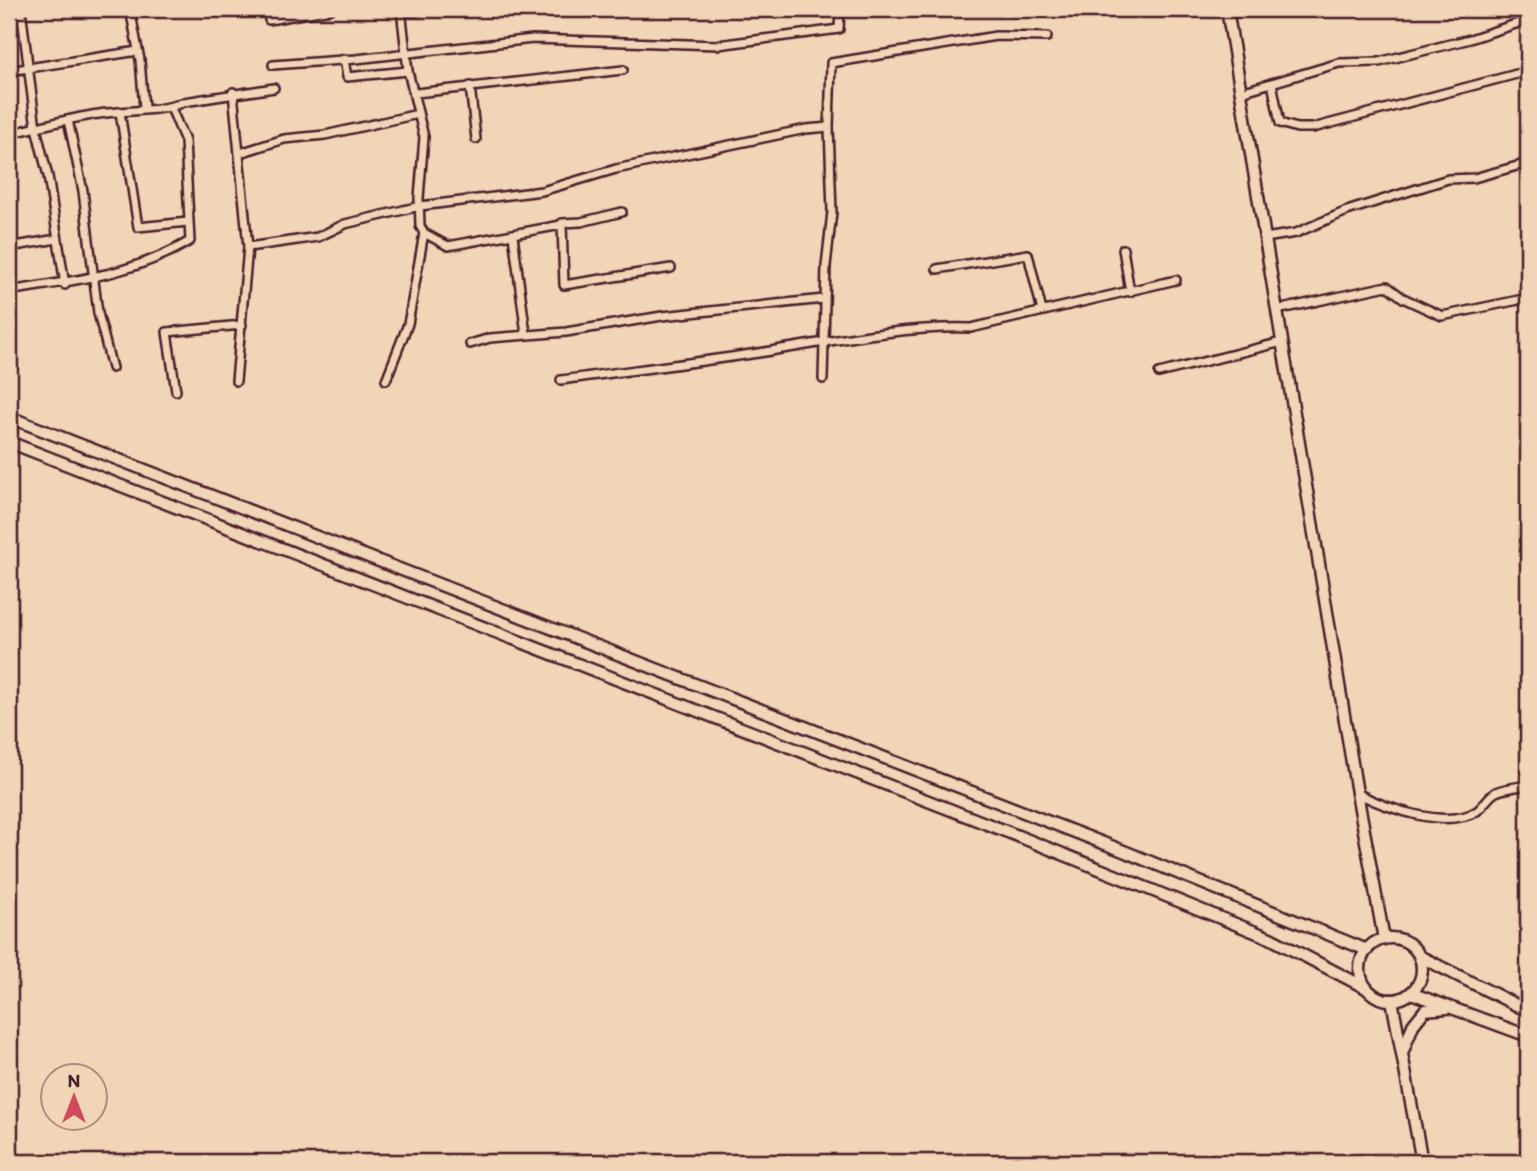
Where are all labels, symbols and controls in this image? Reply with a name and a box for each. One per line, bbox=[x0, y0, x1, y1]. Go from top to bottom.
north arrow bbox=[38, 1062, 108, 1132]
text: N bbox=[68, 1069, 80, 1092]

